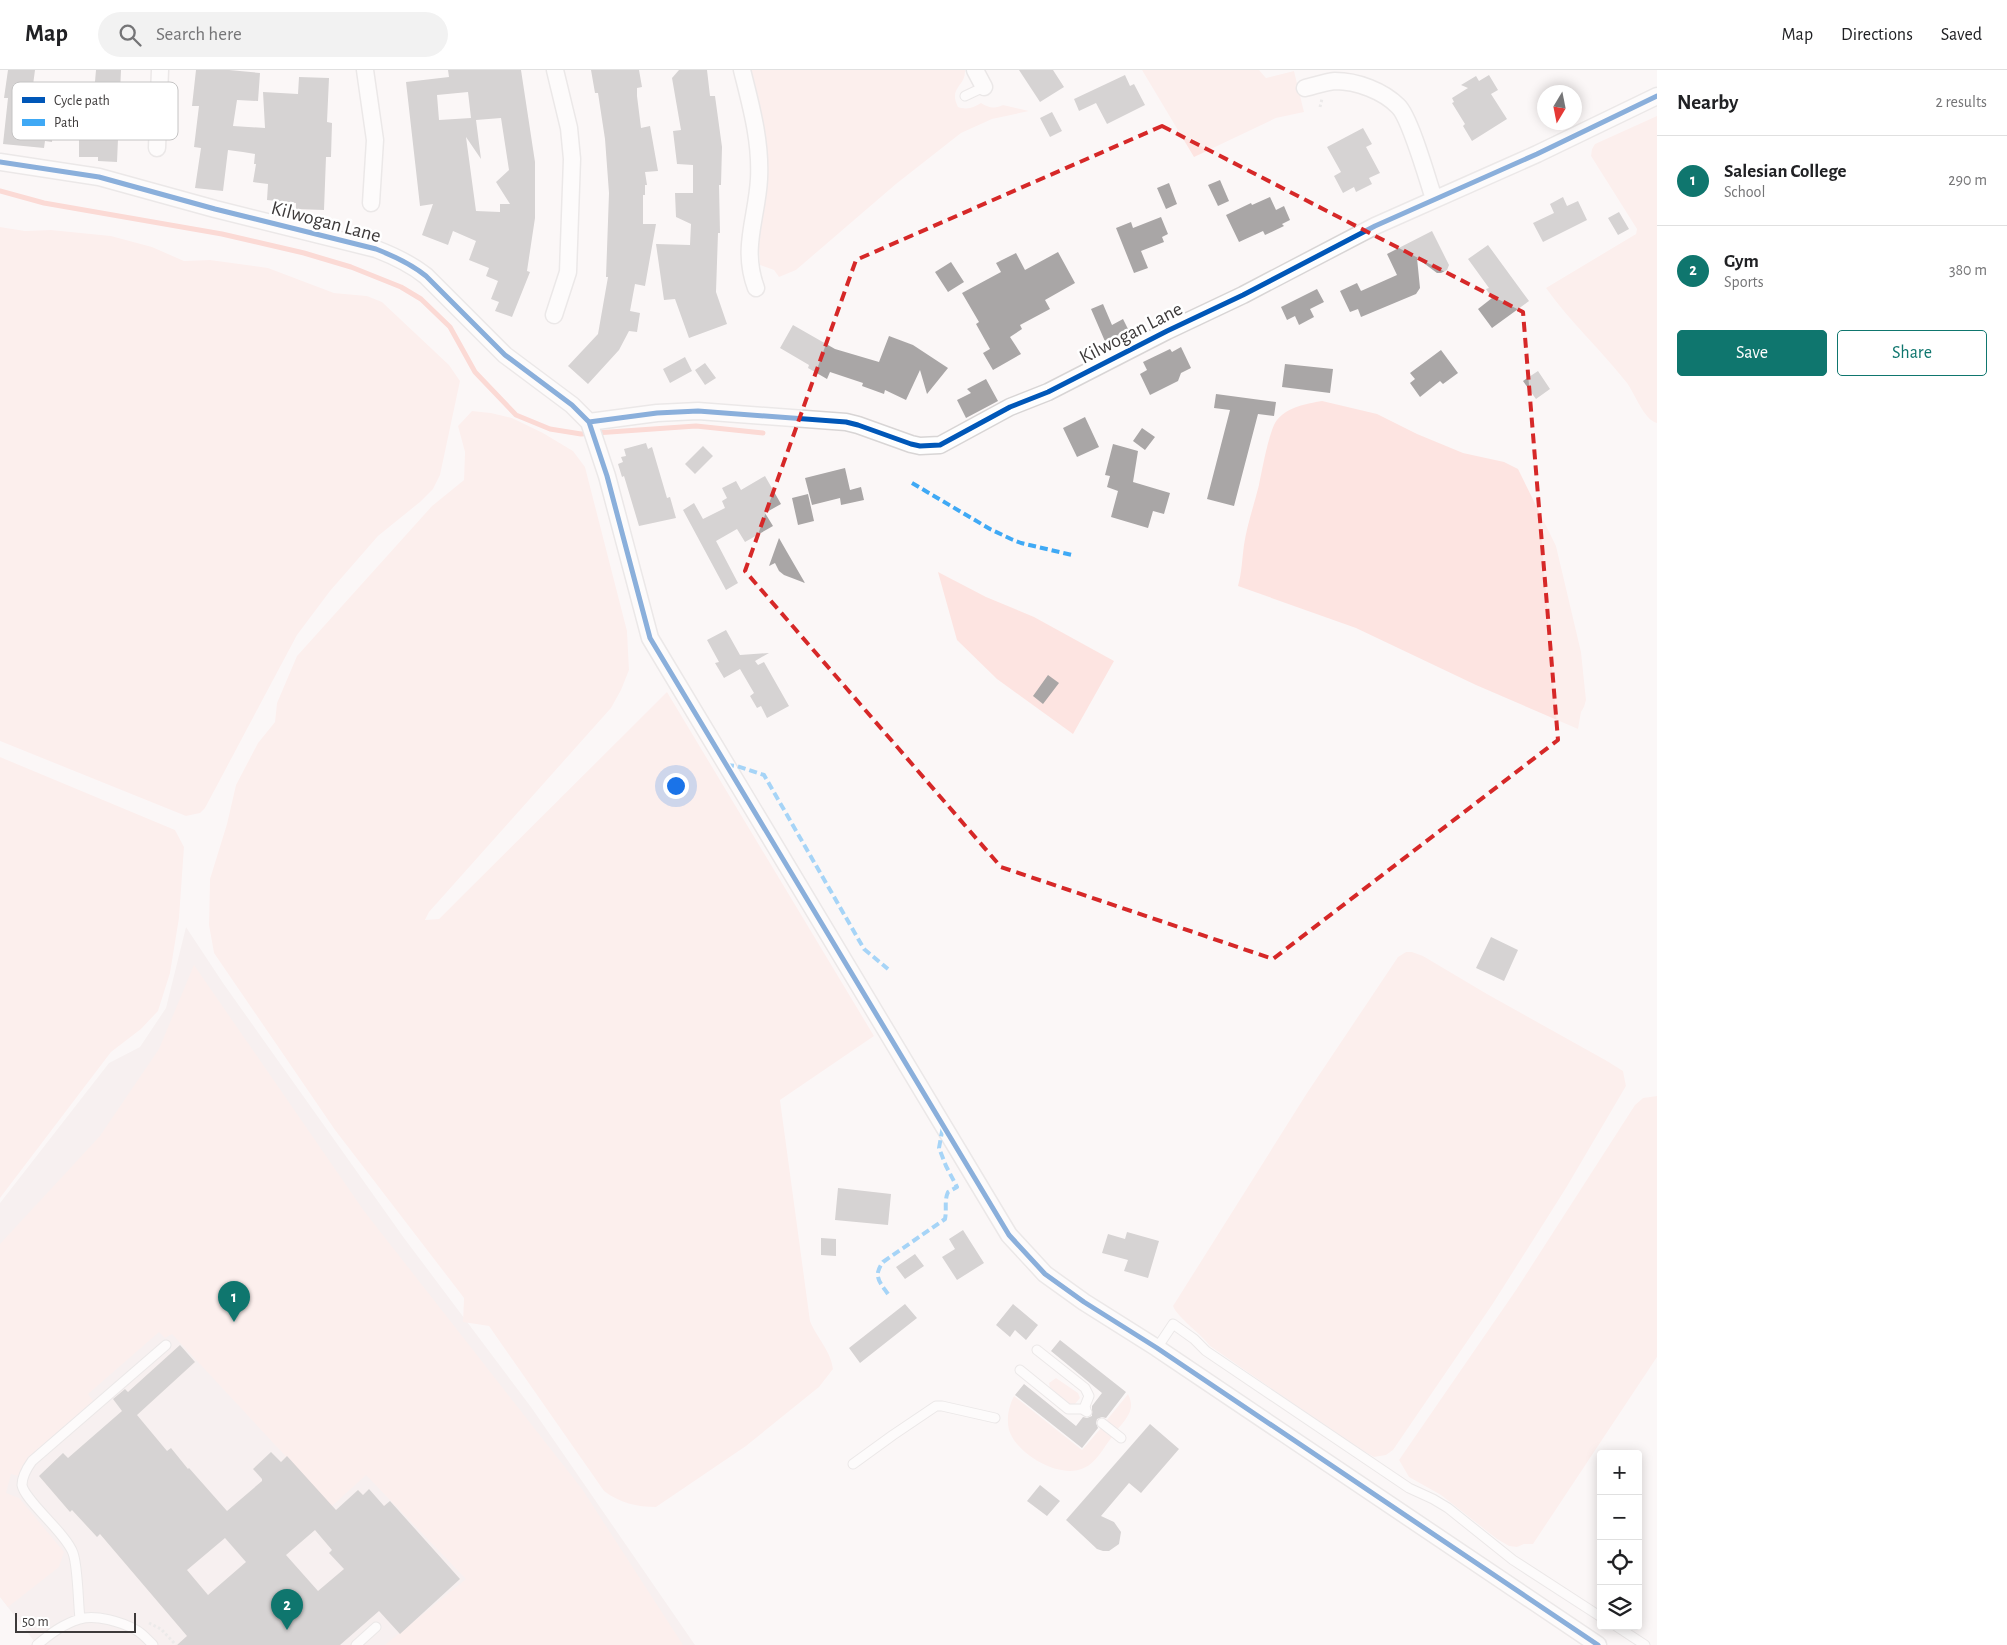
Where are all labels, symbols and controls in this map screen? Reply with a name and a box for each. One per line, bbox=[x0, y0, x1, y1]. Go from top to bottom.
search box bbox=[98, 12, 448, 57]
icon: search bbox=[116, 21, 144, 49]
text: Map bbox=[25, 22, 68, 46]
text: Search here bbox=[156, 25, 242, 44]
text: Map bbox=[1782, 26, 1813, 44]
text: Directions bbox=[1841, 26, 1913, 44]
text: Saved bbox=[1941, 26, 1982, 44]
legend bbox=[12, 82, 178, 140]
north arrow bbox=[1537, 85, 1582, 130]
text: Nearby bbox=[1677, 92, 1738, 113]
text: Cycle path bbox=[54, 94, 110, 108]
text: 2 results bbox=[1935, 94, 1987, 110]
text: Path bbox=[54, 116, 79, 130]
text: Salesian College bbox=[1724, 162, 1847, 181]
text: 1 bbox=[1690, 172, 1696, 188]
text: 290 m bbox=[1948, 172, 1987, 188]
text: School bbox=[1724, 184, 1765, 200]
street label: Kilwogan Lane bbox=[269, 198, 383, 246]
text: Gym bbox=[1724, 252, 1759, 271]
text: 2 bbox=[1689, 262, 1697, 278]
text: 380 m bbox=[1949, 262, 1987, 278]
text: Sports bbox=[1724, 274, 1764, 290]
street label: Kilwogan Lane bbox=[1076, 298, 1186, 368]
button: Save bbox=[1677, 330, 1827, 376]
button: Share bbox=[1837, 330, 1987, 376]
your location bbox=[663, 773, 689, 799]
pin: 1 bbox=[218, 1281, 250, 1322]
map controls bbox=[1597, 1450, 1642, 1630]
button: + bbox=[1597, 1450, 1642, 1495]
button: − bbox=[1597, 1495, 1642, 1540]
button: locate bbox=[1597, 1540, 1642, 1585]
button: layers bbox=[1597, 1585, 1642, 1630]
pin: 2 bbox=[271, 1589, 303, 1630]
scale bar bbox=[15, 1610, 136, 1633]
text: 50 m bbox=[22, 1615, 49, 1629]

